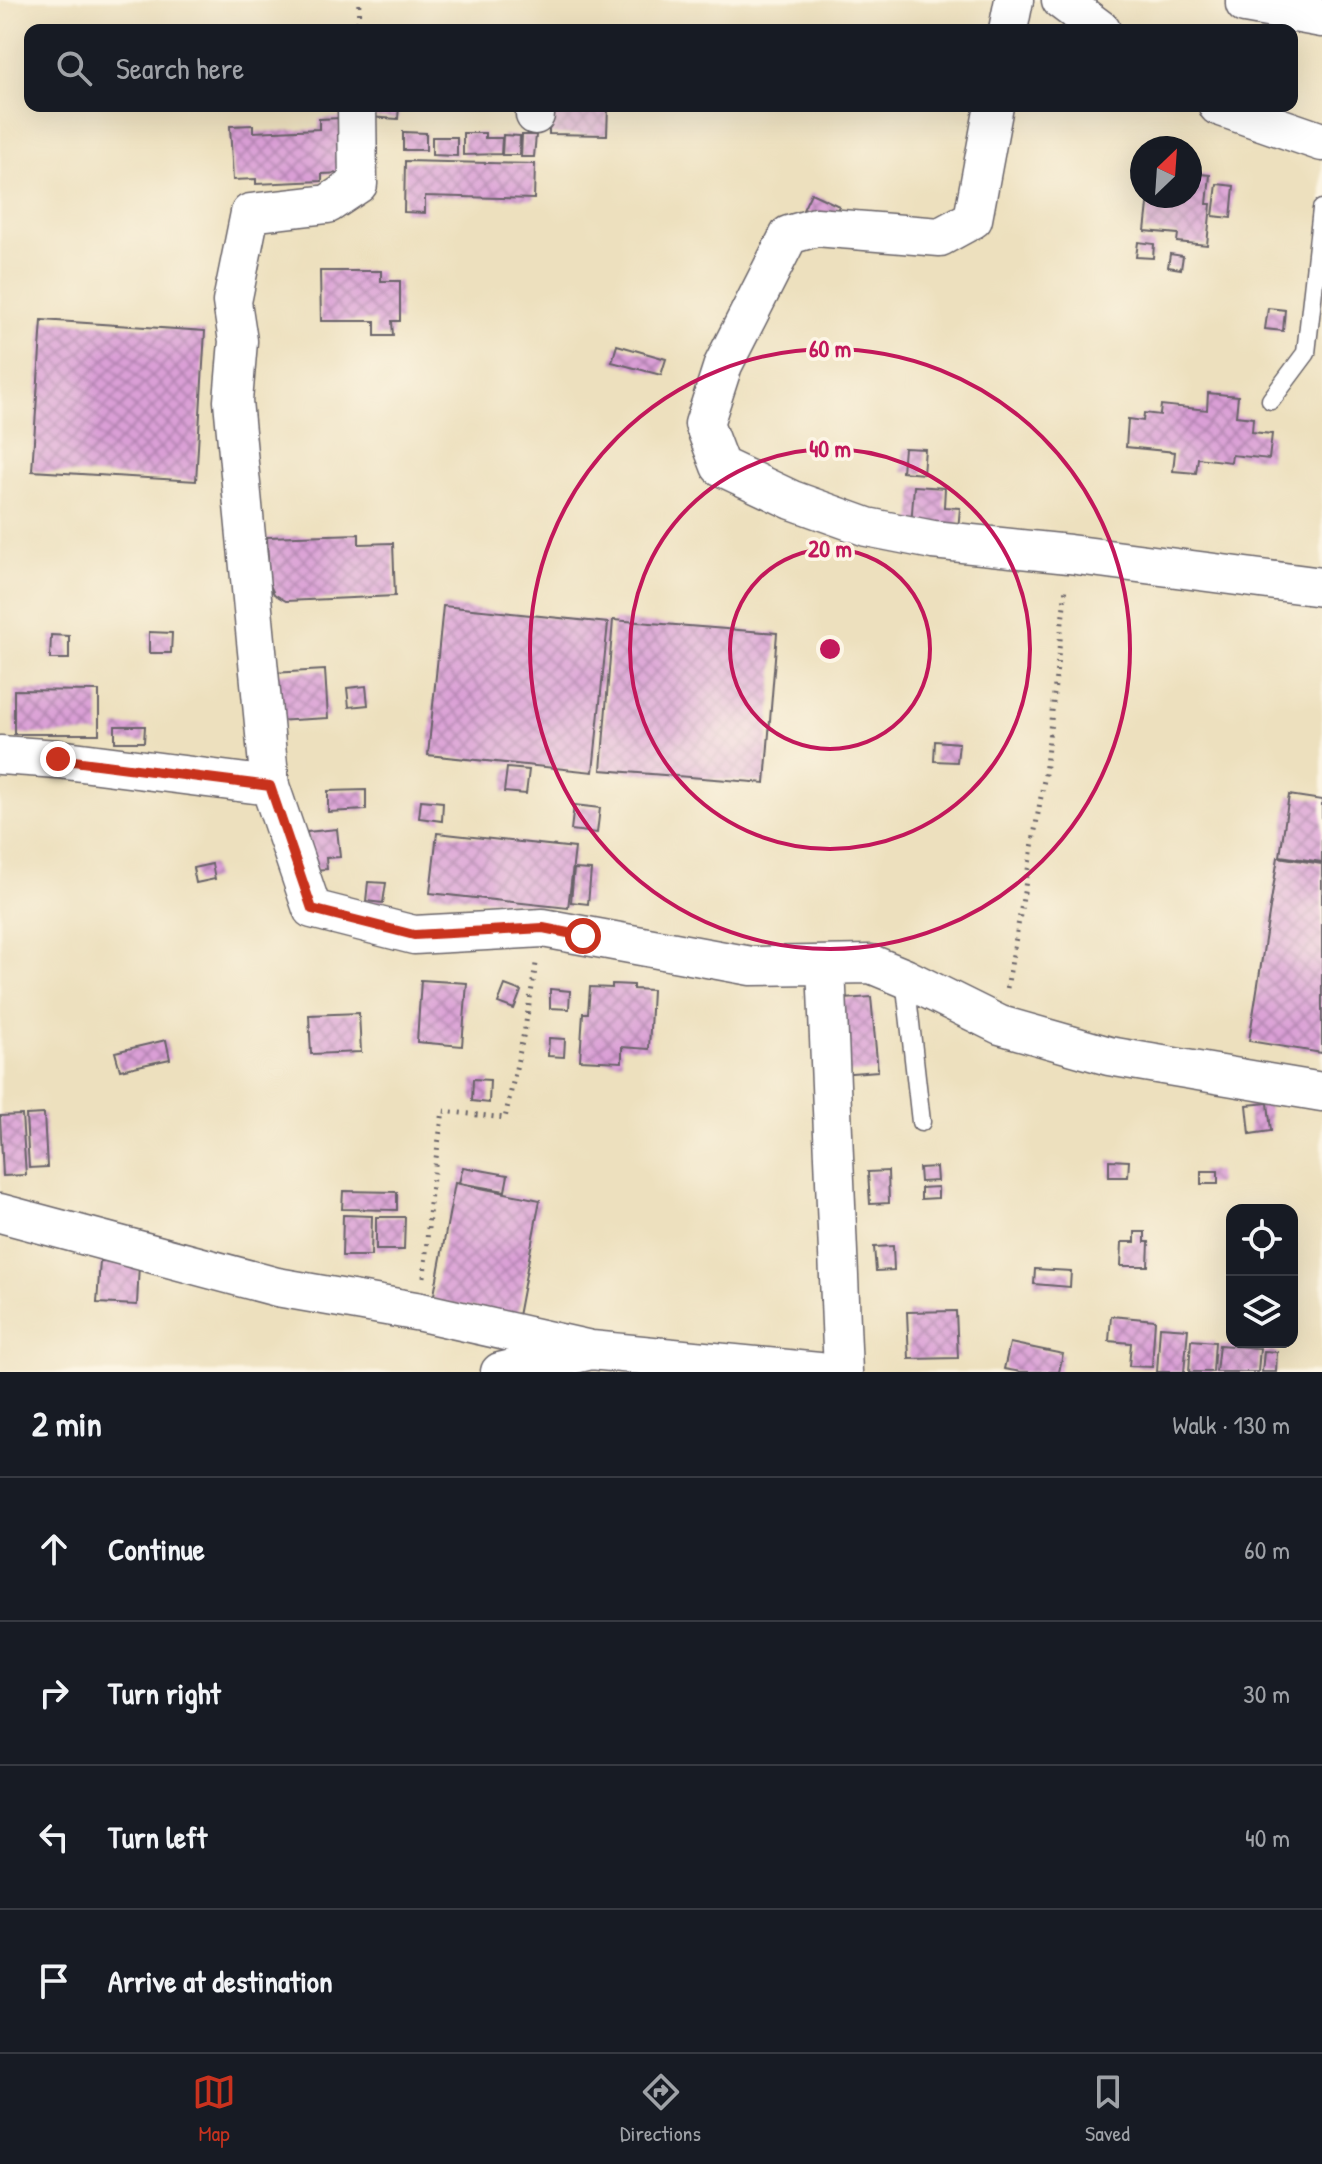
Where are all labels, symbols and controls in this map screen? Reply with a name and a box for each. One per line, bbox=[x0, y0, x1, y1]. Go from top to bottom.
search box bbox=[24, 24, 1298, 112]
icon: search bbox=[52, 46, 96, 90]
text: Search here bbox=[116, 48, 244, 88]
north arrow bbox=[1130, 136, 1202, 208]
text: 60 m bbox=[809, 332, 851, 364]
text: 40 m bbox=[809, 432, 851, 464]
text: 20 m bbox=[808, 532, 852, 564]
centre of rings bbox=[816, 635, 844, 663]
route end bbox=[40, 741, 76, 777]
route start bbox=[565, 918, 601, 954]
map controls bbox=[1226, 1204, 1298, 1348]
button: locate bbox=[1226, 1204, 1298, 1276]
button: layers bbox=[1226, 1276, 1298, 1348]
text: 2 min bbox=[32, 1401, 102, 1447]
text: Walk · 130 m bbox=[1173, 1407, 1290, 1442]
icon: ahead bbox=[32, 1527, 76, 1571]
text: Continue bbox=[108, 1529, 205, 1569]
text: 60 m bbox=[1244, 1532, 1290, 1567]
icon: right bbox=[32, 1671, 76, 1715]
text: Turn right bbox=[108, 1673, 221, 1713]
text: 30 m bbox=[1243, 1676, 1290, 1711]
icon: left bbox=[32, 1815, 76, 1859]
text: Turn left bbox=[108, 1817, 207, 1857]
text: 40 m bbox=[1245, 1820, 1290, 1855]
icon: arrive bbox=[32, 1959, 76, 2003]
text: Arrive at destination bbox=[108, 1961, 333, 2001]
tab: Map bbox=[192, 2070, 236, 2148]
tab: Directions bbox=[620, 2070, 701, 2148]
tab: Saved bbox=[1085, 2070, 1130, 2148]

